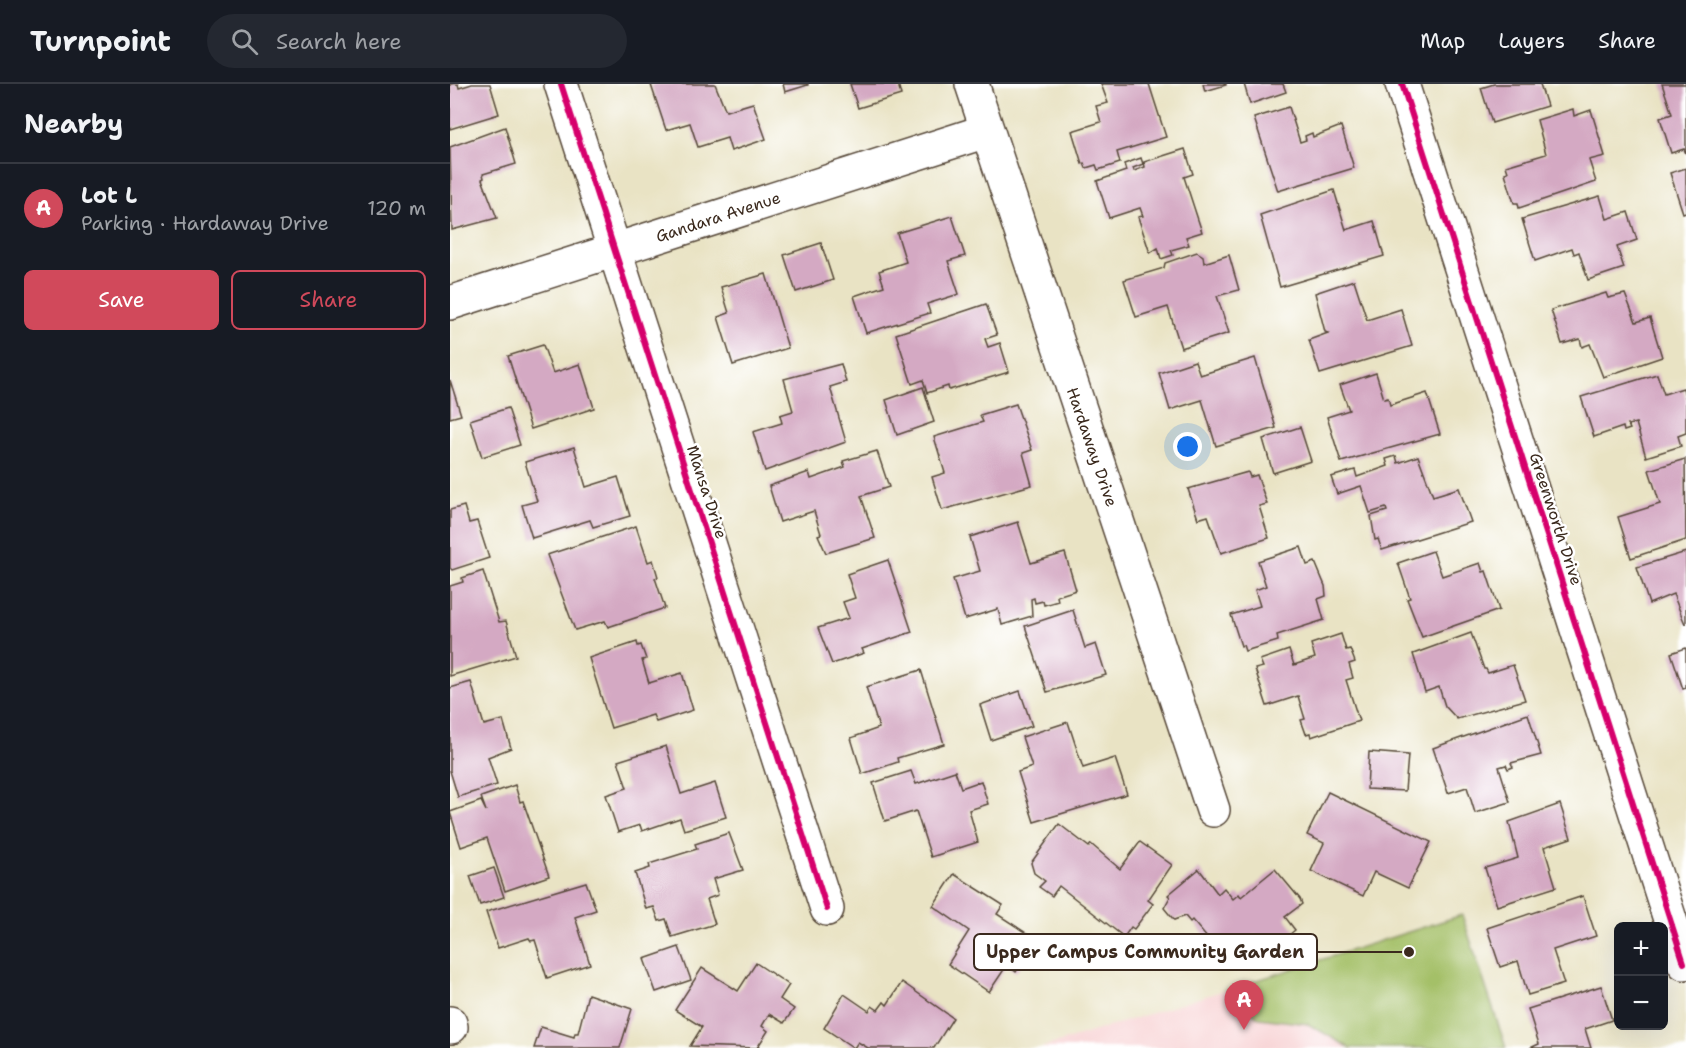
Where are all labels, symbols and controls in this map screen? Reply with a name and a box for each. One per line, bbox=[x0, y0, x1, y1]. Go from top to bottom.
search box bbox=[207, 14, 627, 68]
text: Turnpoint bbox=[30, 22, 171, 60]
icon: search bbox=[228, 25, 261, 58]
text: Search here bbox=[276, 27, 402, 56]
text: Map bbox=[1420, 27, 1465, 55]
text: Layers bbox=[1498, 27, 1565, 55]
text: Share bbox=[1598, 27, 1656, 55]
text: Nearby bbox=[24, 106, 123, 141]
text: Lot L bbox=[81, 181, 137, 210]
street label: Gandara Avenue bbox=[653, 187, 783, 247]
text: A bbox=[36, 195, 51, 221]
text: 120 m bbox=[367, 195, 426, 221]
text: Parking · Hardaway Drive bbox=[81, 210, 329, 236]
button: Save bbox=[24, 270, 219, 330]
button: Share bbox=[231, 270, 426, 330]
street label: Hardaway Drive bbox=[1062, 384, 1122, 510]
your location bbox=[1173, 432, 1202, 461]
street label: Mansa Drive bbox=[682, 442, 732, 542]
street label: Greenworth Drive bbox=[1525, 450, 1587, 588]
map controls bbox=[1614, 922, 1668, 1030]
button: + bbox=[1614, 922, 1668, 976]
callout: Upper Campus Community Garden bbox=[974, 934, 1317, 970]
text: Upper Campus Community Garden bbox=[986, 940, 1304, 964]
button: − bbox=[1614, 976, 1668, 1030]
pin: A bbox=[1224, 980, 1264, 1030]

